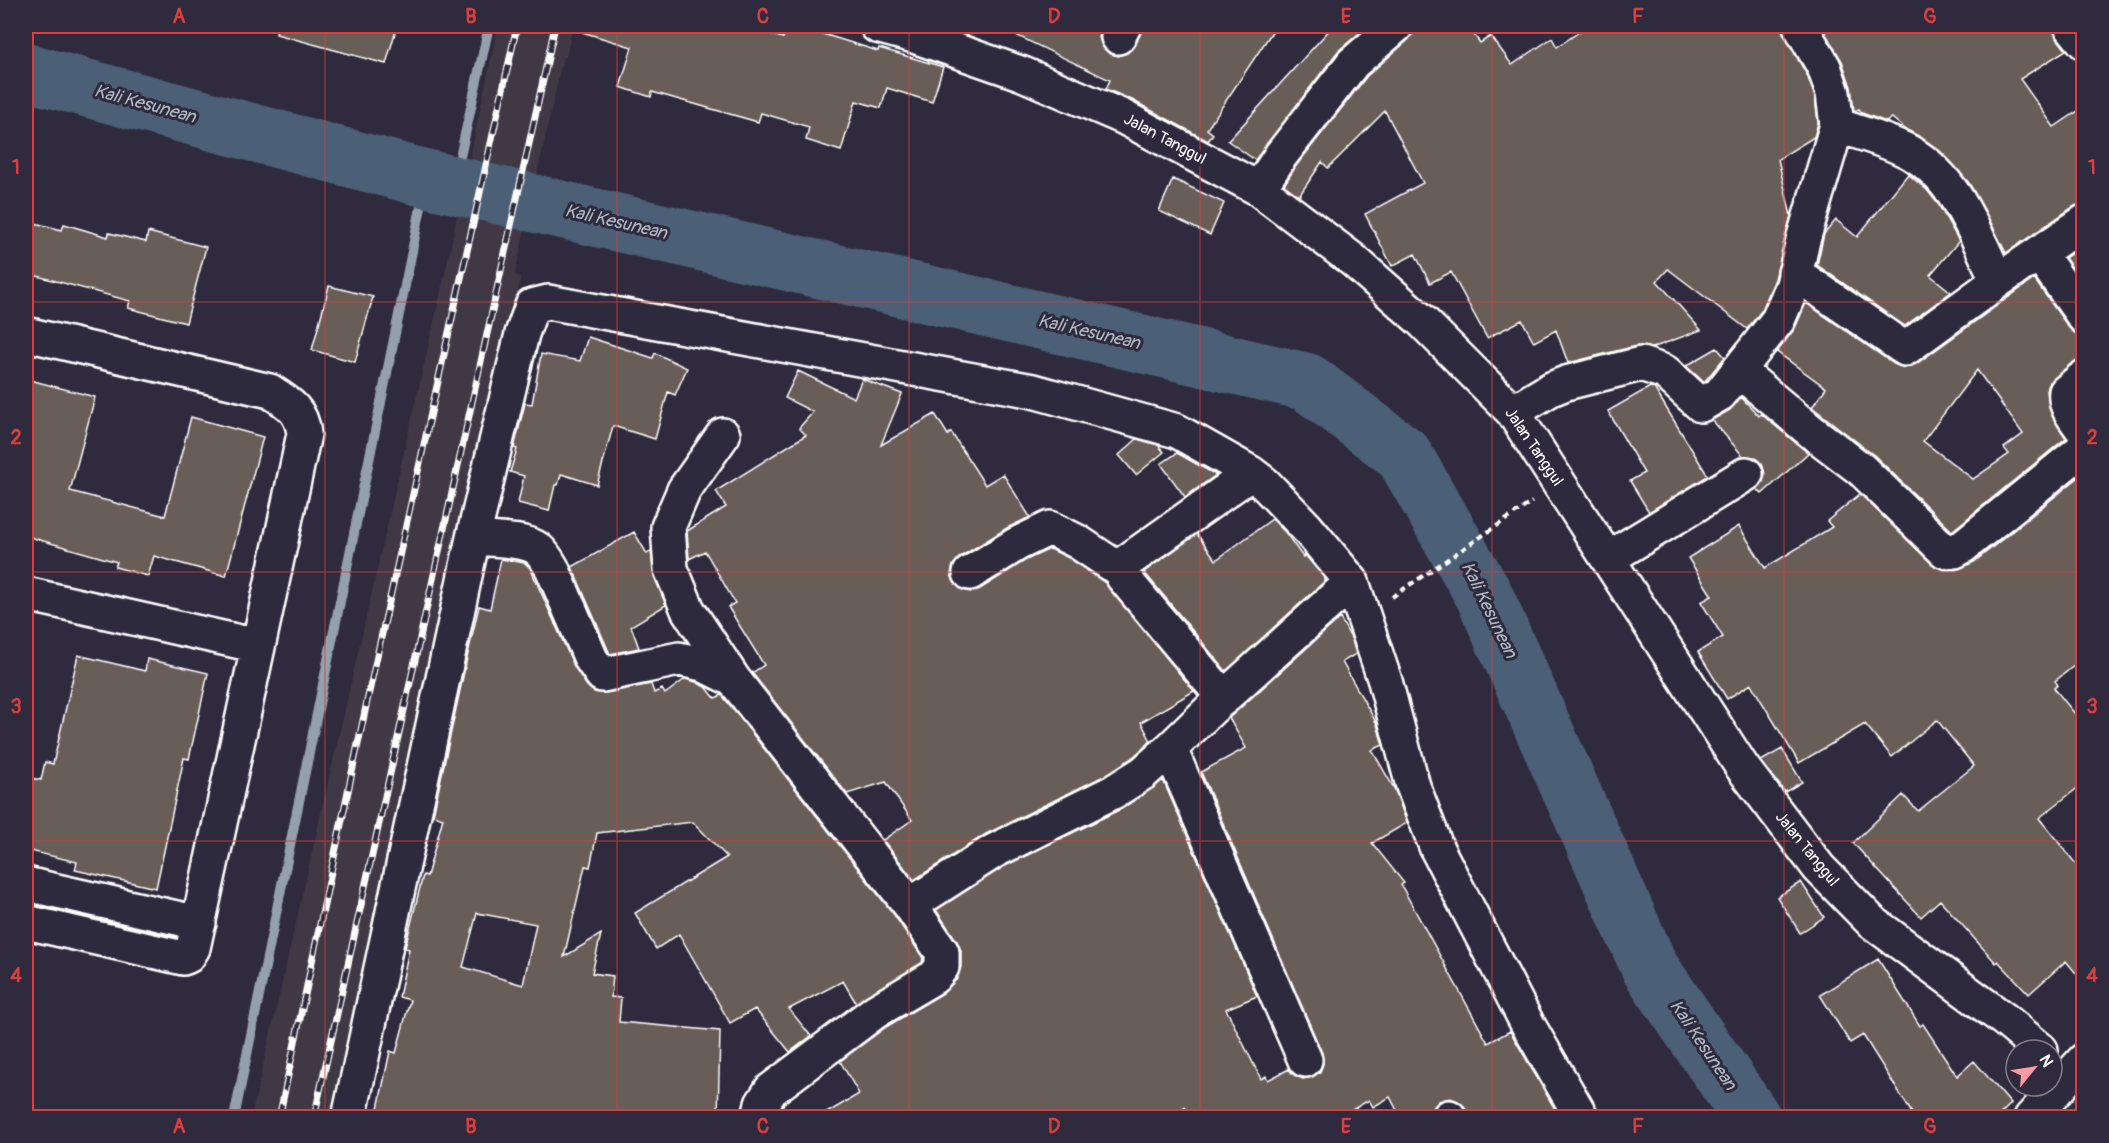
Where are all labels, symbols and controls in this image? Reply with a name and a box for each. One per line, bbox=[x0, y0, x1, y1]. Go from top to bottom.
text: A bbox=[173, 4, 186, 29]
text: B bbox=[465, 4, 477, 29]
text: C bbox=[757, 4, 769, 29]
text: D bbox=[1048, 4, 1061, 29]
text: E bbox=[1341, 4, 1352, 29]
text: F bbox=[1632, 4, 1644, 29]
text: G bbox=[1923, 4, 1937, 29]
water label: Kali Kesunean bbox=[92, 79, 199, 129]
street label: Jalan Tanggul bbox=[1120, 109, 1210, 169]
text: 1 bbox=[12, 155, 20, 180]
text: 1 bbox=[2088, 155, 2096, 180]
water label: Kali Kesunean bbox=[563, 199, 670, 245]
water label: Kali Kesunean bbox=[1036, 309, 1143, 355]
street label: Jalan Tanggul bbox=[1500, 404, 1568, 490]
text: 2 bbox=[10, 425, 22, 450]
text: 2 bbox=[2086, 425, 2098, 450]
water label: Kali Kesunean bbox=[1456, 558, 1523, 663]
text: 3 bbox=[10, 694, 22, 719]
text: 3 bbox=[2086, 694, 2098, 719]
street label: Jalan Tanggul bbox=[1771, 808, 1843, 890]
text: 4 bbox=[10, 963, 22, 988]
text: 4 bbox=[2086, 963, 2098, 988]
water label: Kali Kesunean bbox=[1664, 995, 1742, 1095]
north arrow bbox=[2004, 1038, 2064, 1098]
text: N bbox=[2035, 1051, 2058, 1071]
text: A bbox=[173, 1114, 186, 1139]
text: B bbox=[465, 1114, 477, 1139]
text: C bbox=[757, 1114, 769, 1139]
text: D bbox=[1048, 1114, 1061, 1139]
text: E bbox=[1341, 1114, 1352, 1139]
text: F bbox=[1632, 1114, 1644, 1139]
text: G bbox=[1923, 1114, 1937, 1139]

